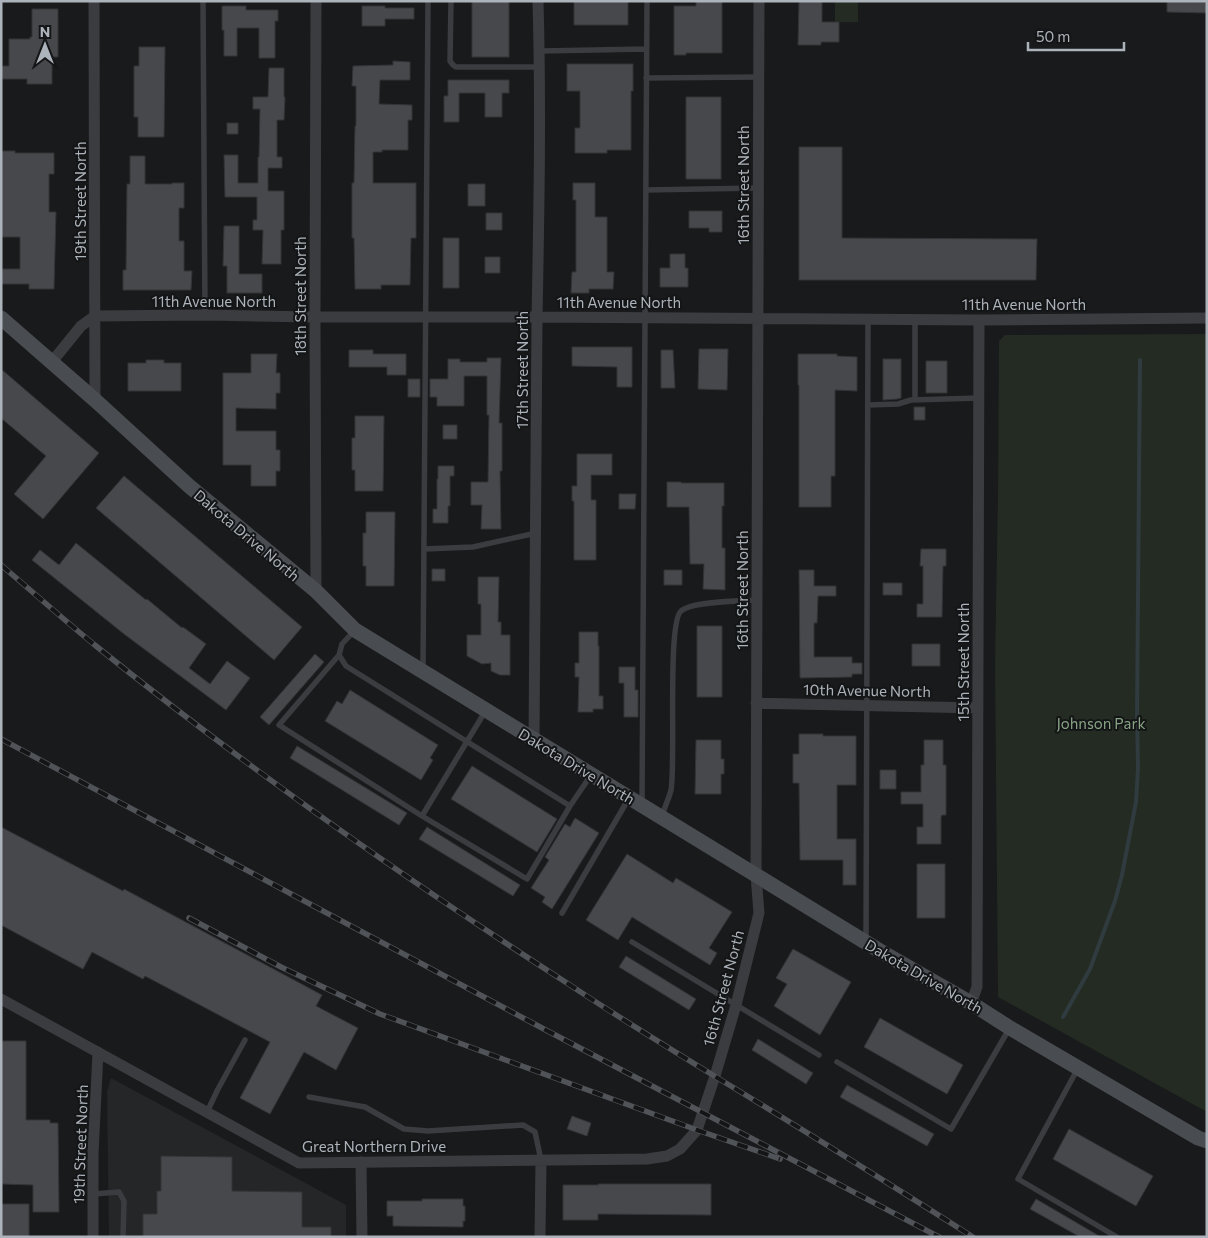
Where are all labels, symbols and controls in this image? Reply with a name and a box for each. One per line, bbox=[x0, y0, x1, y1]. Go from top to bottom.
north arrow bbox=[20, 20, 70, 70]
scale bar bbox=[1028, 20, 1124, 52]
text: N bbox=[40, 23, 50, 40]
text: 50 m bbox=[1036, 27, 1070, 45]
street label: 16th Street North bbox=[734, 125, 752, 245]
street label: 19th Street North bbox=[71, 141, 89, 261]
street label: 18th Street North bbox=[291, 236, 309, 356]
street label: 11th Avenue North bbox=[152, 292, 276, 310]
street label: 11th Avenue North bbox=[557, 293, 681, 311]
street label: 11th Avenue North bbox=[962, 295, 1086, 313]
street label: 17th Street North bbox=[513, 311, 531, 429]
street label: Dakota Drive North bbox=[190, 486, 304, 584]
street label: 16th Street North bbox=[733, 530, 751, 650]
street label: 15th Street North bbox=[954, 603, 972, 721]
street label: 10th Avenue North bbox=[803, 680, 931, 700]
park label: Johnson Park bbox=[1056, 714, 1146, 732]
street label: Dakota Drive North bbox=[516, 724, 638, 808]
street label: 16th Street North bbox=[699, 928, 747, 1048]
street label: Dakota Drive North bbox=[862, 935, 986, 1017]
street label: 19th Street North bbox=[69, 1084, 91, 1204]
street label: Great Northern Drive bbox=[302, 1137, 446, 1155]

